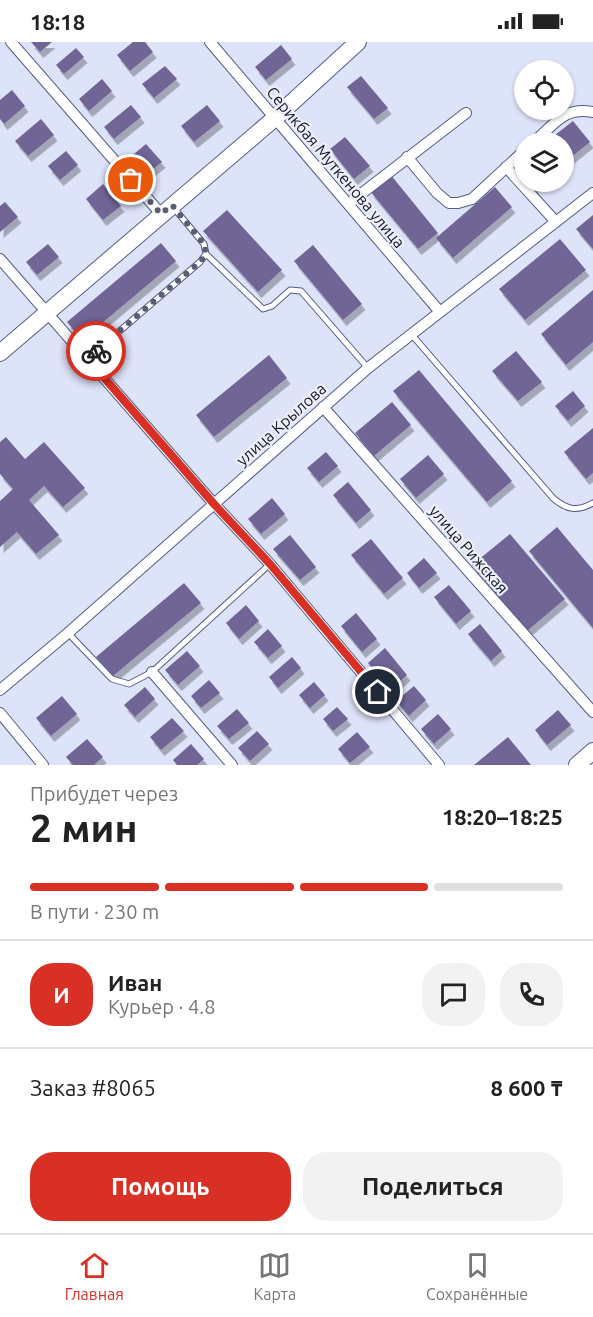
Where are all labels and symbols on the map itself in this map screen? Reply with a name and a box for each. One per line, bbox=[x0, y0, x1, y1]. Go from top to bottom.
street label: Серикбая Муткенова улица bbox=[263, 83, 409, 251]
pin bbox=[105, 154, 156, 205]
courier bbox=[66, 321, 126, 381]
street label: улица Крылова bbox=[233, 379, 329, 469]
street label: улица Рижская bbox=[426, 501, 512, 597]
pin bbox=[352, 666, 403, 717]

